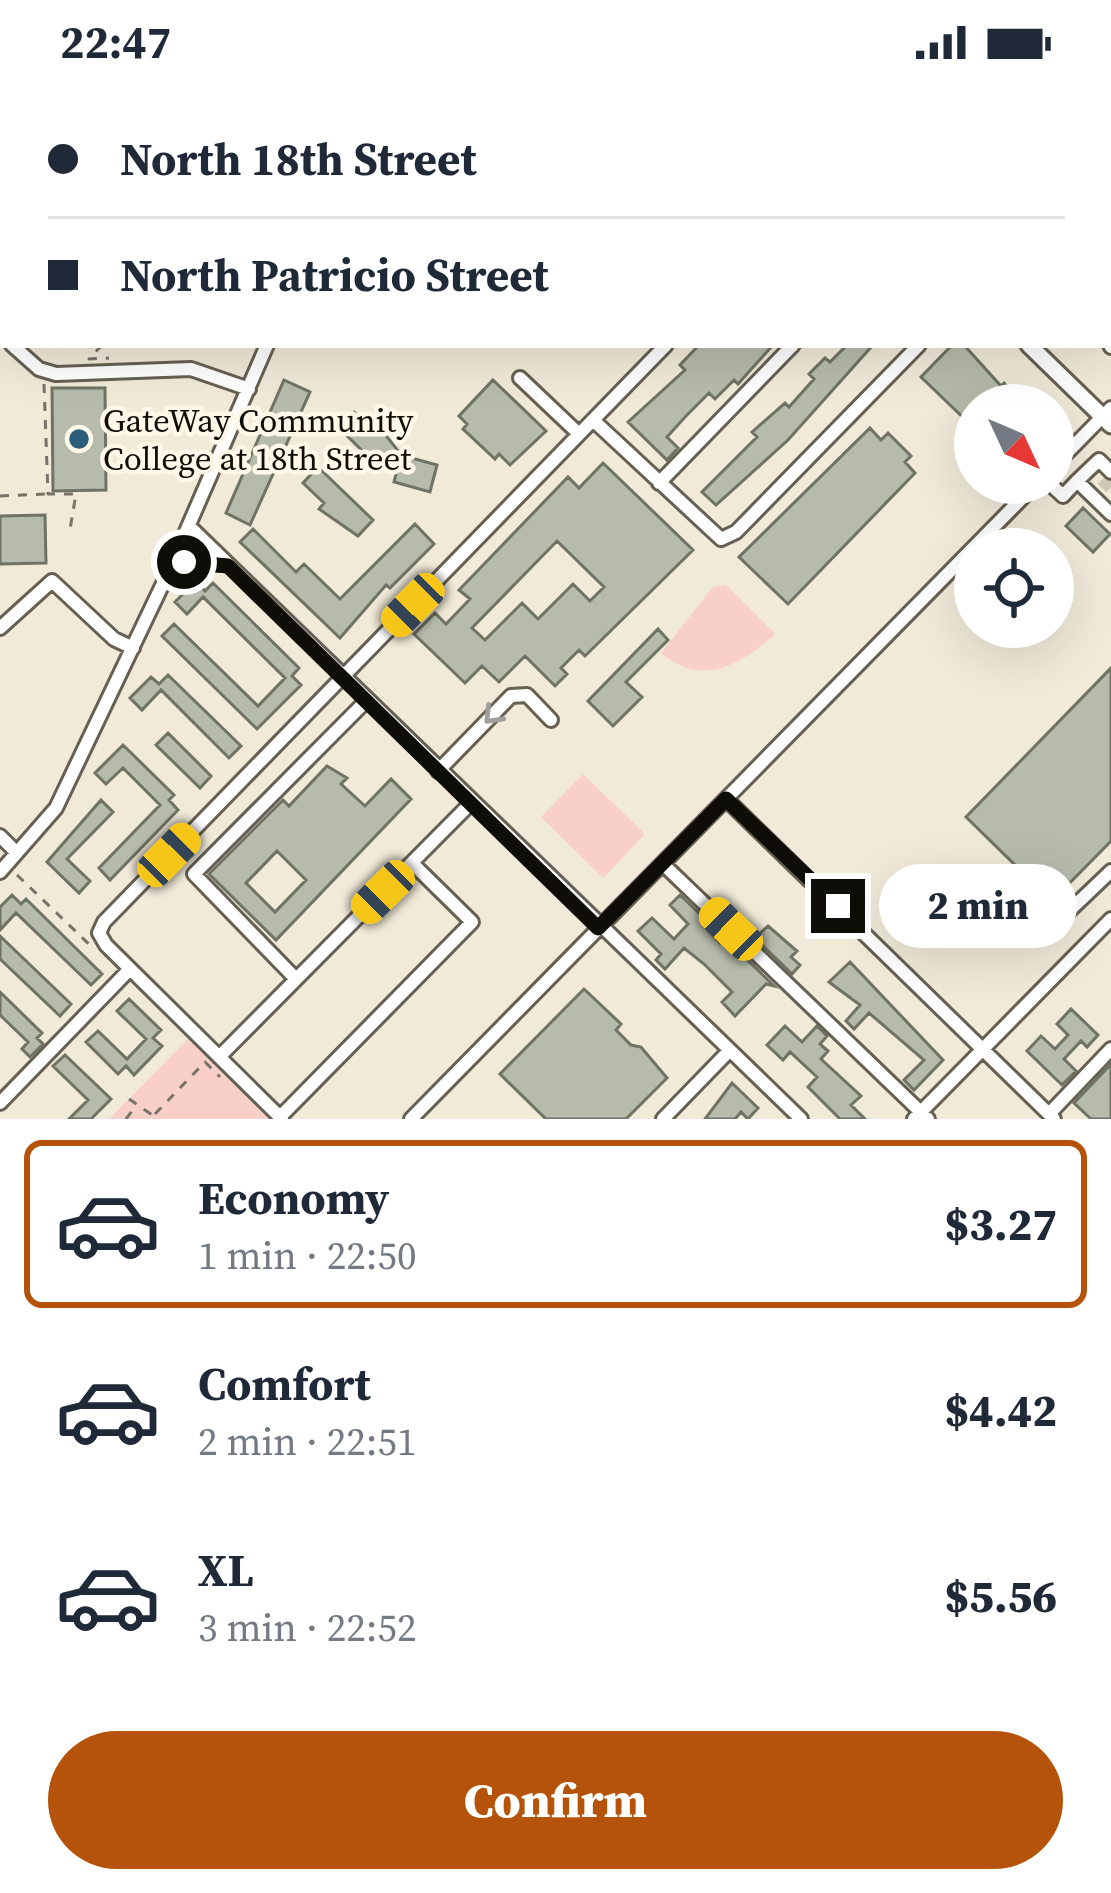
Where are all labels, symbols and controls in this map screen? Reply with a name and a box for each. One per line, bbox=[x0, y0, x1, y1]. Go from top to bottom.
text: 22:47 bbox=[60, 11, 171, 73]
text: North 18th Street bbox=[120, 128, 477, 190]
text: North Patricio Street bbox=[120, 244, 549, 306]
north arrow bbox=[954, 384, 1074, 504]
map controls bbox=[954, 384, 1074, 648]
place label: GateWay Community College at 18th Street bbox=[103, 398, 413, 481]
marker: GateWay Community College at 18th Street bbox=[66, 426, 92, 452]
button: locate bbox=[954, 528, 1074, 648]
route start bbox=[157, 535, 211, 589]
car bbox=[375, 567, 451, 643]
one-way arrow bbox=[485, 702, 507, 724]
car bbox=[131, 817, 207, 893]
car bbox=[345, 854, 421, 930]
callout: 2 min bbox=[880, 864, 1078, 948]
route end bbox=[811, 879, 865, 933]
text: 2 min bbox=[927, 879, 1029, 932]
car bbox=[693, 891, 769, 967]
text: Economy bbox=[198, 1167, 389, 1229]
icon: car bbox=[54, 1170, 162, 1278]
text: $3.27 bbox=[944, 1193, 1057, 1255]
text: 1 min · 22:50 bbox=[198, 1229, 417, 1282]
text: Comfort bbox=[198, 1353, 371, 1415]
icon: car bbox=[54, 1356, 162, 1464]
text: $4.42 bbox=[944, 1379, 1057, 1441]
text: 2 min · 22:51 bbox=[198, 1415, 417, 1468]
text: XL bbox=[198, 1539, 254, 1601]
icon: car bbox=[54, 1542, 162, 1650]
text: $5.56 bbox=[944, 1565, 1057, 1627]
text: 3 min · 22:52 bbox=[198, 1601, 417, 1654]
button: Confirm bbox=[48, 1731, 1063, 1869]

